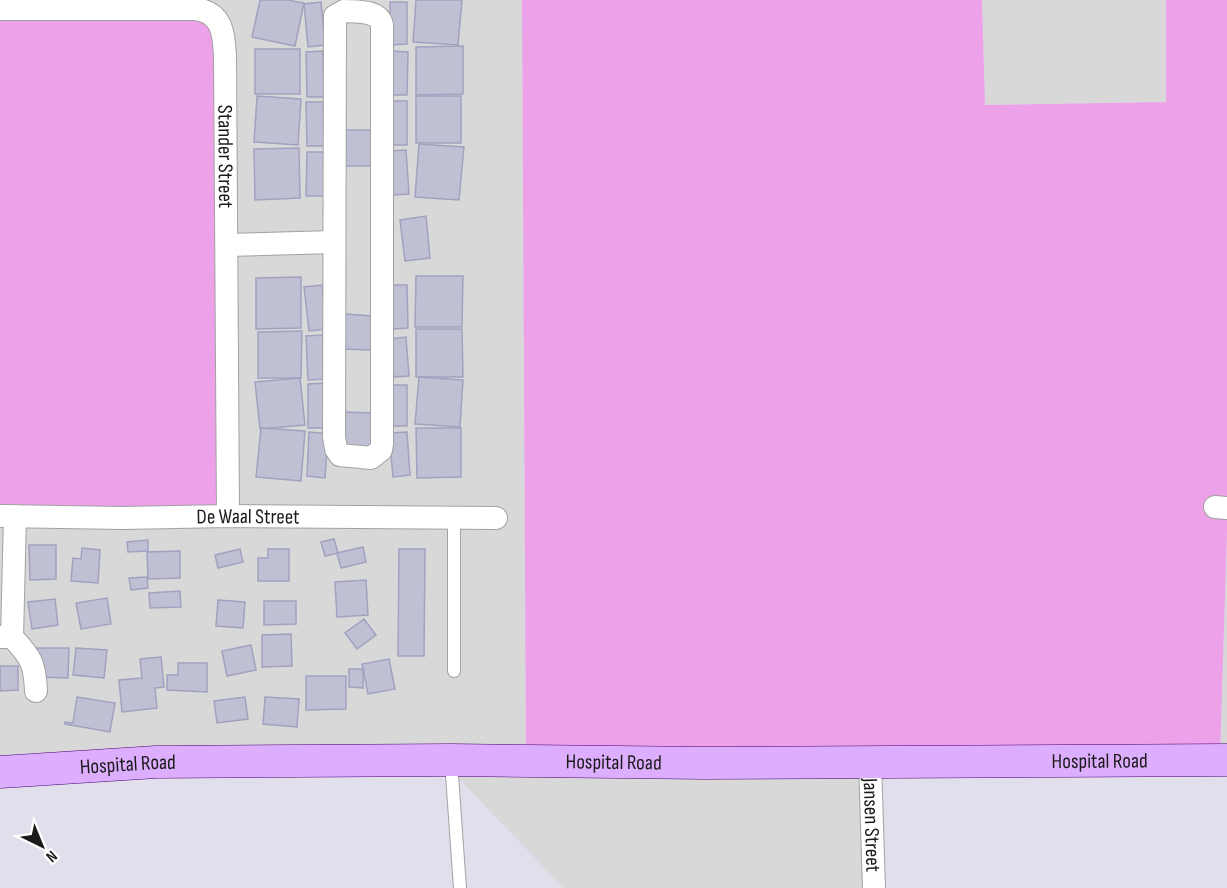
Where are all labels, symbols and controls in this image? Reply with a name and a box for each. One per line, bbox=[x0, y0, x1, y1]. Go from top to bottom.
street label: Stander Street bbox=[213, 105, 238, 208]
street label: De Waal Street bbox=[196, 503, 300, 529]
street label: Hospital Road bbox=[1051, 748, 1148, 774]
street label: Hospital Road bbox=[79, 749, 176, 779]
street label: Hospital Road bbox=[565, 749, 662, 775]
street label: Jansen Street bbox=[858, 777, 886, 872]
north arrow bbox=[12, 816, 72, 876]
text: N bbox=[42, 846, 61, 866]

